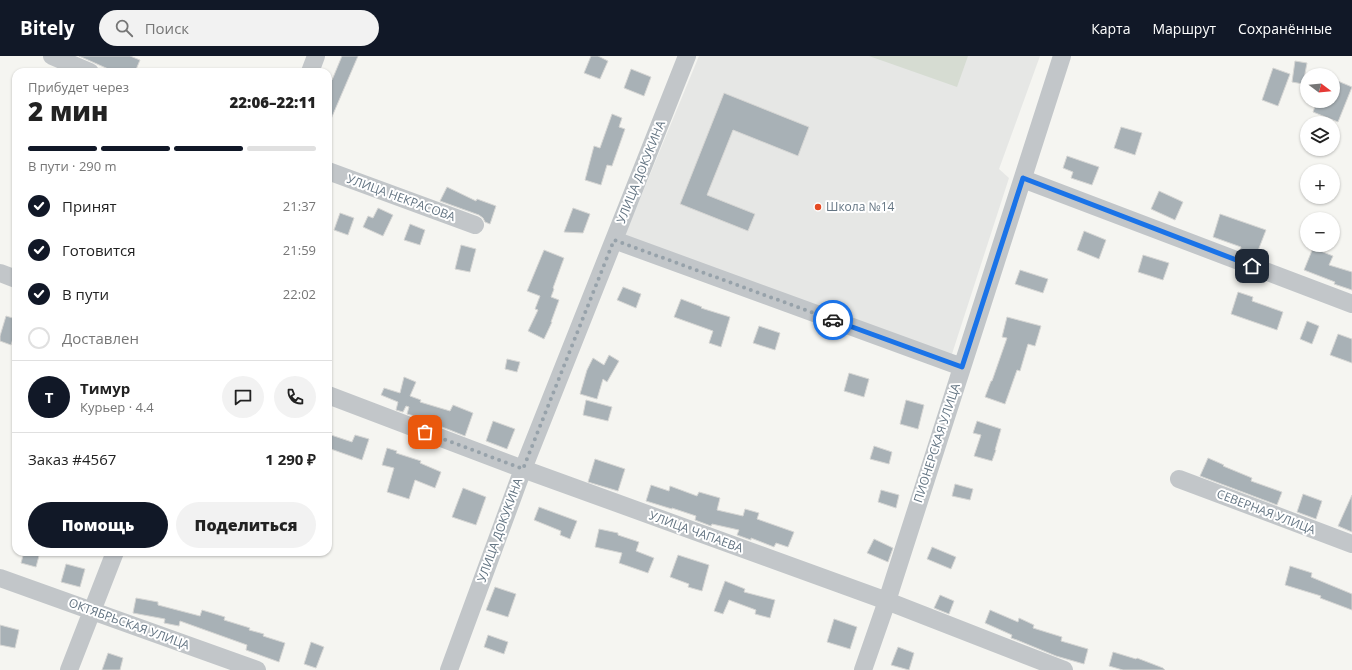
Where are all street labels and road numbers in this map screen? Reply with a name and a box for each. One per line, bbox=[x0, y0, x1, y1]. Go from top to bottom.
street label: УЛИЦА ДОКУКИНА bbox=[612, 117, 669, 226]
street label: УЛИЦА НЕКРАСОВА bbox=[345, 170, 458, 225]
street label: ПИОНЕРСКАЯ УЛИЦА bbox=[909, 381, 964, 505]
street label: УЛИЦА ДОКУКИНА bbox=[473, 475, 526, 584]
street label: СЕВЕРНАЯ УЛИЦА bbox=[1214, 485, 1318, 538]
street label: УЛИЦА ЧАПАЕВА bbox=[647, 507, 746, 557]
street label: ОКТЯБРЬСКАЯ УЛИЦА bbox=[66, 594, 192, 653]

